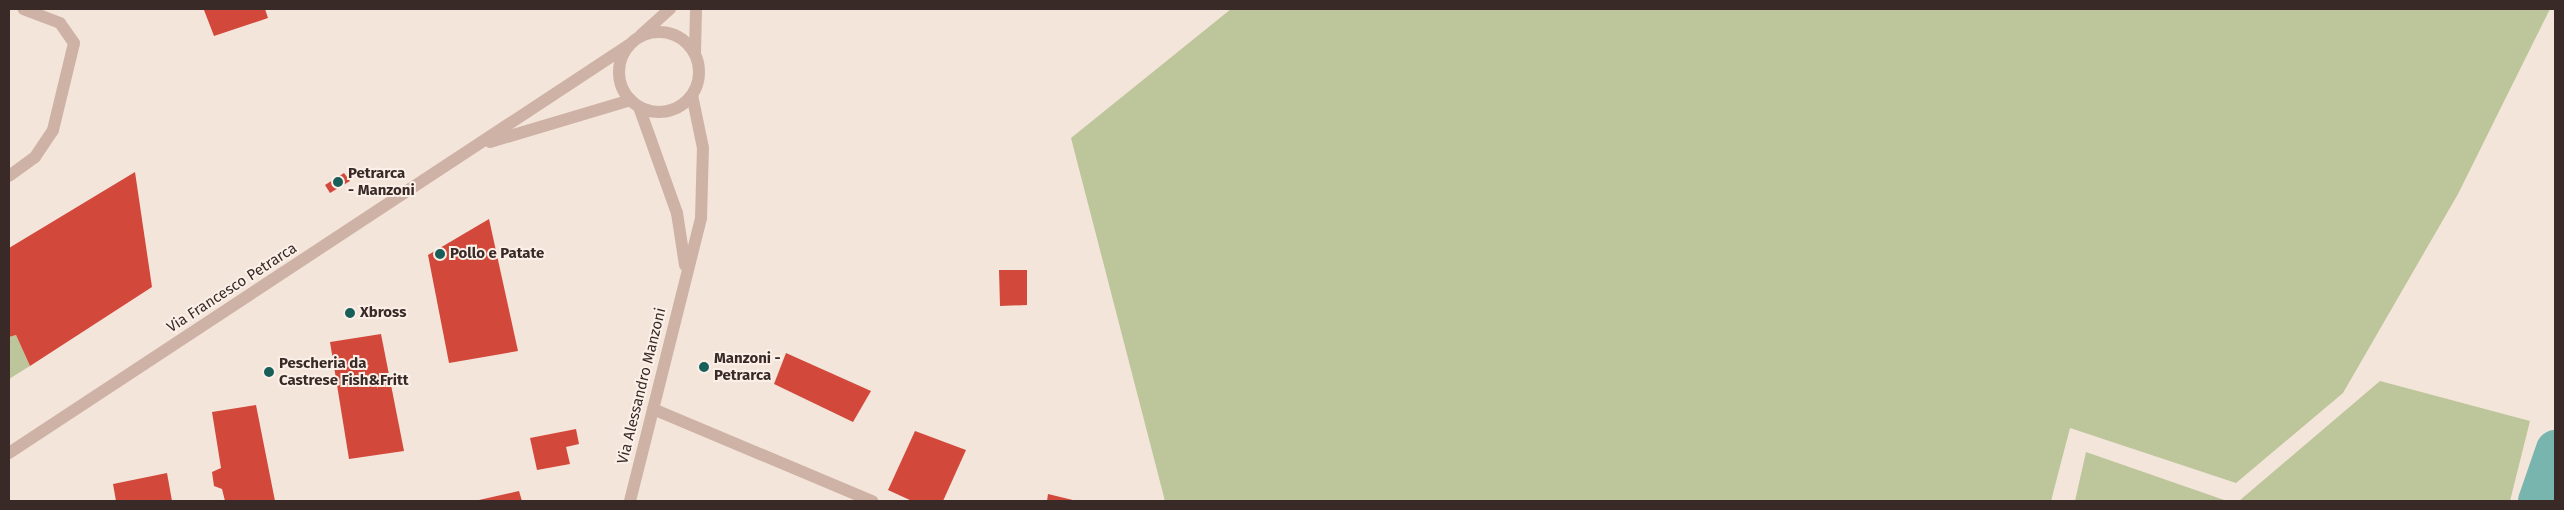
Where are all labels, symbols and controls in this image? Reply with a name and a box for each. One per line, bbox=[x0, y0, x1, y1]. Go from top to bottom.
place label: Petrarca - Manzoni bbox=[348, 164, 415, 199]
marker: Petrarca - Manzoni bbox=[332, 176, 344, 188]
street label: Via Francesco Petrarca bbox=[164, 239, 300, 337]
place label: Pollo e Patate bbox=[450, 245, 544, 263]
marker: Pollo e Patate bbox=[434, 248, 446, 260]
place label: Xbross bbox=[360, 304, 406, 322]
street label: Via Alessandro Manzoni bbox=[614, 306, 670, 466]
marker: Xbross bbox=[344, 307, 356, 319]
place label: Manzoni - Petrarca bbox=[714, 349, 781, 384]
place label: Pescheria da Castrese Fish&Fritt bbox=[279, 354, 409, 389]
marker: Manzoni - Petrarca bbox=[698, 361, 710, 373]
marker: Pescheria da Castrese Fish&Fritt bbox=[263, 366, 275, 378]

